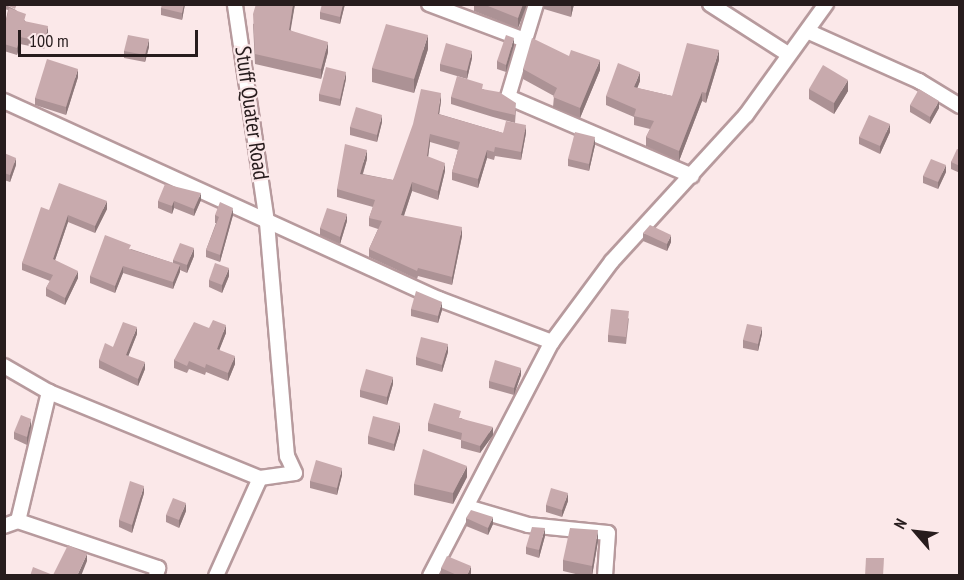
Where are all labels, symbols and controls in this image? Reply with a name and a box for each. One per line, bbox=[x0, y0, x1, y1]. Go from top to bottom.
scale bar bbox=[21, 18, 201, 56]
text: 100 m bbox=[29, 29, 69, 52]
street label: Stuff Quater Road bbox=[230, 45, 274, 181]
north arrow bbox=[886, 502, 946, 562]
text: N bbox=[889, 515, 911, 532]

